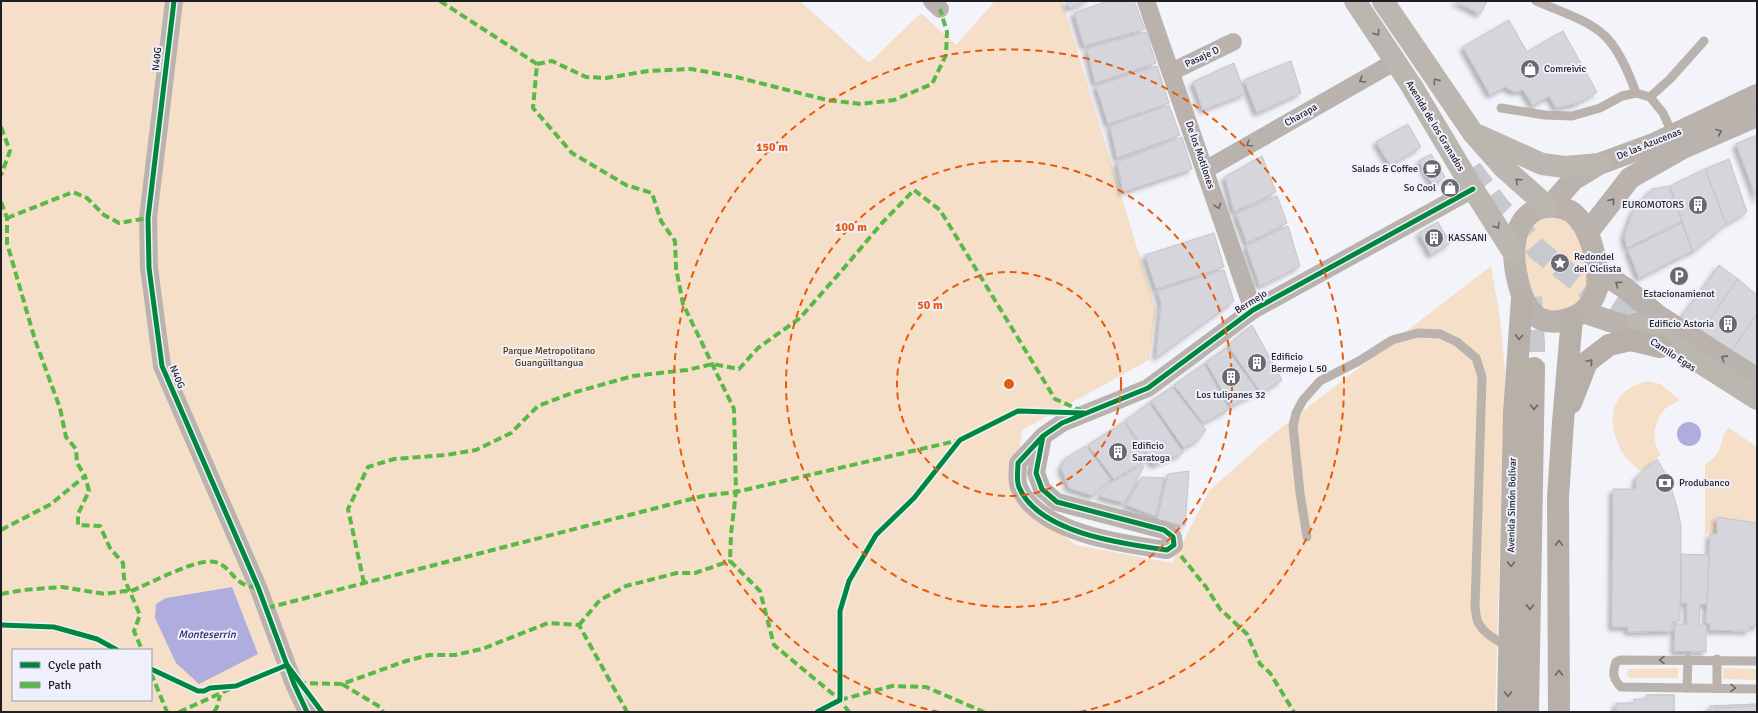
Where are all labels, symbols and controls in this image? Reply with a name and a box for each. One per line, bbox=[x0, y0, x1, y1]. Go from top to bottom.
one-way arrow bbox=[1372, 29, 1380, 36]
street label: Pasaje D bbox=[1183, 44, 1221, 70]
street label: N40G bbox=[150, 46, 164, 72]
shop icon: Comreivic bbox=[1519, 58, 1541, 80]
place label: Comreivic bbox=[1544, 63, 1586, 75]
one-way arrow bbox=[1359, 76, 1366, 83]
street label: Avenida de los Granados bbox=[1403, 78, 1467, 174]
one-way arrow bbox=[1434, 78, 1441, 85]
street label: Charapa bbox=[1283, 101, 1319, 129]
street label: De los Motilones bbox=[1183, 120, 1217, 191]
street label: De las Azucenas bbox=[1615, 125, 1684, 162]
one-way arrow bbox=[1715, 129, 1723, 137]
text: 150 m bbox=[756, 140, 788, 155]
one-way arrow bbox=[1246, 140, 1253, 147]
cafe icon: Salads & Coffee bbox=[1421, 158, 1443, 180]
place label: Salads & Coffee bbox=[1352, 163, 1418, 175]
shop icon: So Cool bbox=[1439, 177, 1461, 199]
one-way arrow bbox=[1516, 178, 1523, 185]
place label: So Cool bbox=[1404, 182, 1436, 194]
building icon: EUROMOTORS bbox=[1687, 194, 1709, 216]
one-way arrow bbox=[1607, 198, 1614, 205]
place label: EUROMOTORS bbox=[1622, 199, 1684, 211]
one-way arrow bbox=[1213, 203, 1221, 210]
text: 100 m bbox=[835, 220, 867, 235]
one-way arrow bbox=[1492, 222, 1500, 229]
building icon: KASSANI bbox=[1423, 227, 1445, 249]
place label: KASSANI bbox=[1448, 232, 1487, 244]
place label: Redondel del Ciclista bbox=[1574, 251, 1621, 275]
place icon: Redondel del Ciclista bbox=[1549, 252, 1571, 274]
parking icon: Estacionamienot bbox=[1668, 265, 1690, 287]
one-way arrow bbox=[1615, 282, 1622, 289]
street label: Bermejo bbox=[1233, 287, 1269, 317]
place label: Estacionamienot bbox=[1643, 288, 1715, 300]
text: 50 m bbox=[917, 298, 943, 313]
building icon: Edificio Astoria bbox=[1717, 313, 1739, 335]
place label: Edificio Astoria bbox=[1649, 318, 1714, 330]
one-way arrow bbox=[1515, 334, 1524, 340]
street label: Camilo Egas bbox=[1648, 336, 1699, 375]
park label: Parque Metropolitano Guangüiltangua bbox=[503, 345, 595, 369]
place label: Edificio Bermejo L 50 bbox=[1271, 351, 1327, 375]
building icon: Edificio Bermejo L 50 bbox=[1246, 352, 1268, 374]
one-way arrow bbox=[1721, 355, 1728, 363]
one-way arrow bbox=[1585, 359, 1592, 367]
street label: N40G bbox=[167, 364, 187, 390]
building icon: Los tulipanes 32 bbox=[1220, 366, 1242, 388]
centre of rings bbox=[1002, 377, 1016, 391]
place label: Los tulipanes 32 bbox=[1196, 389, 1266, 401]
one-way arrow bbox=[1530, 404, 1538, 410]
place label: Edificio Saratoga bbox=[1132, 440, 1170, 464]
building icon: Edificio Saratoga bbox=[1107, 441, 1129, 463]
street label: Avenida Simón Bolívar bbox=[1505, 457, 1519, 553]
bank icon: Produbanco bbox=[1654, 472, 1676, 494]
place label: Produbanco bbox=[1679, 477, 1730, 489]
one-way arrow bbox=[1555, 540, 1563, 546]
one-way arrow bbox=[1507, 561, 1515, 567]
one-way arrow bbox=[1526, 604, 1534, 610]
water label: Monteserrin bbox=[178, 628, 237, 641]
legend bbox=[12, 649, 152, 701]
one-way arrow bbox=[1659, 656, 1665, 664]
text: Cycle path bbox=[48, 658, 101, 673]
one-way arrow bbox=[1555, 670, 1563, 676]
text: Path bbox=[48, 678, 71, 693]
one-way arrow bbox=[1730, 684, 1736, 692]
one-way arrow bbox=[1504, 691, 1512, 697]

